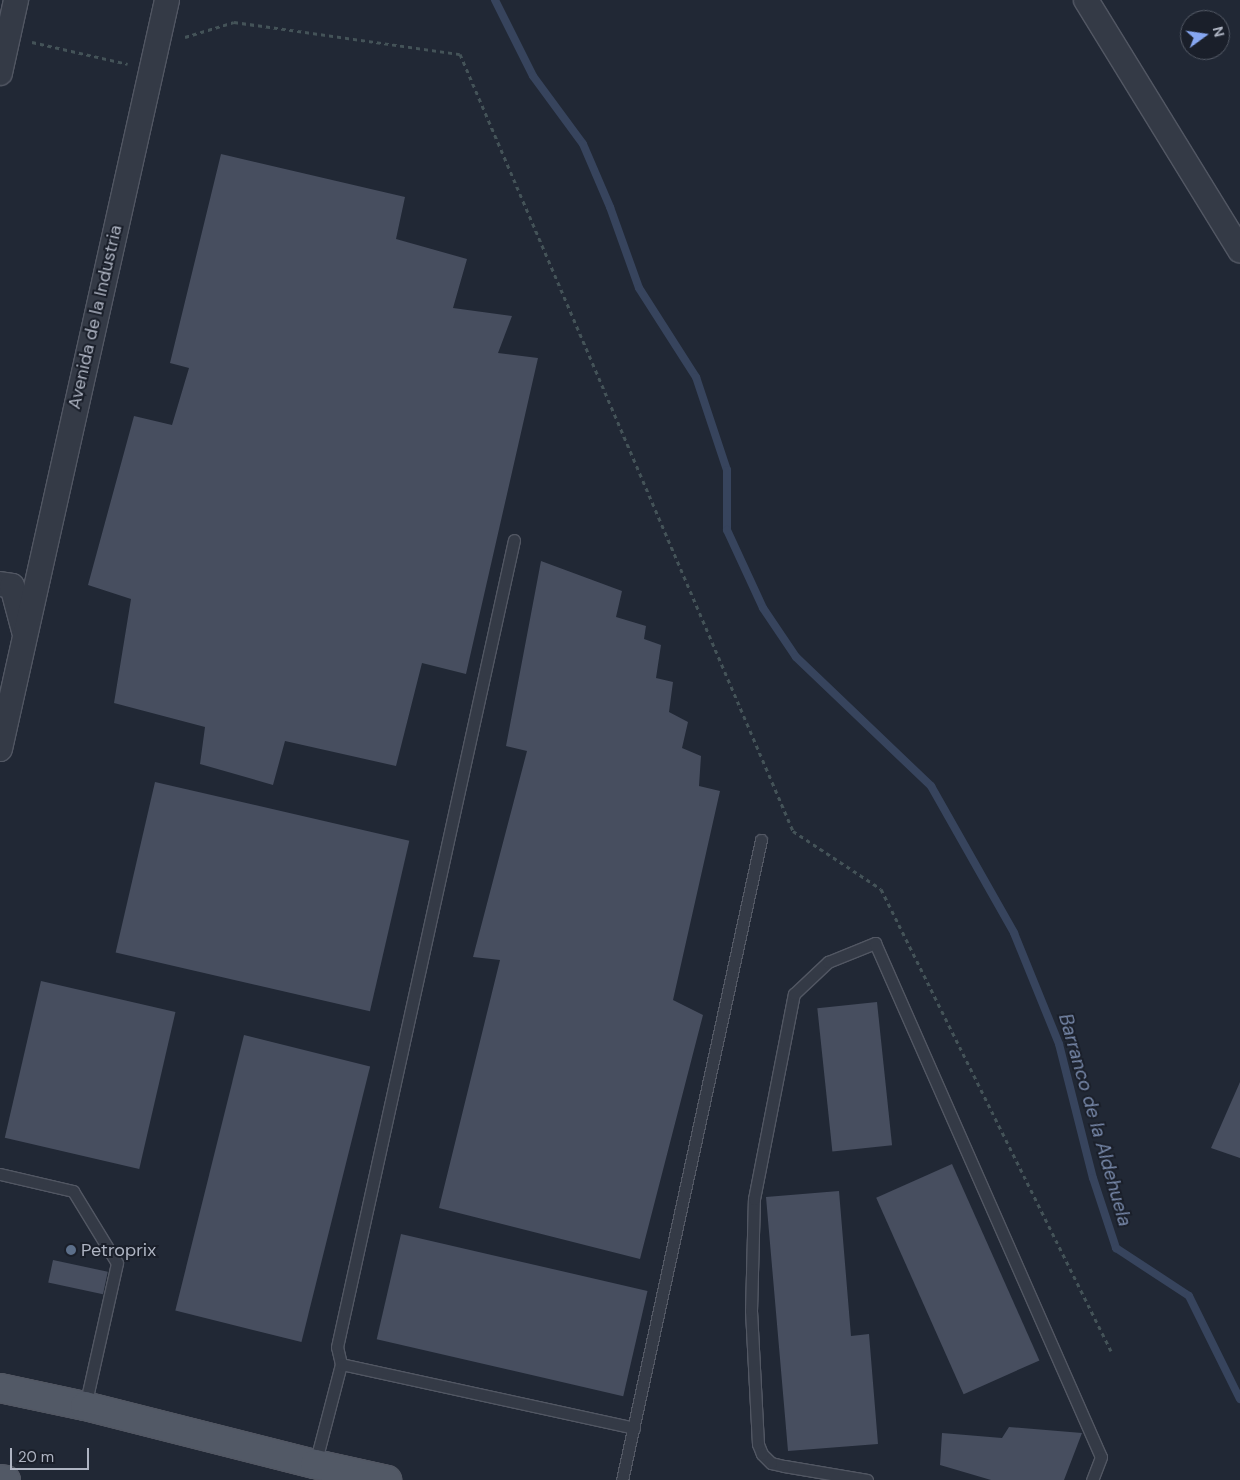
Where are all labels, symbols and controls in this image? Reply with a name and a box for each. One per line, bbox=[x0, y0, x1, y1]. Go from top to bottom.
north arrow bbox=[1180, 10, 1230, 60]
text: N bbox=[1209, 24, 1229, 39]
street label: Avenida de la Industria bbox=[63, 223, 127, 411]
water label: Barranco de la Aldehuela bbox=[1054, 1011, 1136, 1229]
place label: Petroprix bbox=[81, 1239, 156, 1261]
marker: Petroprix bbox=[65, 1244, 77, 1256]
scale bar bbox=[12, 1438, 91, 1470]
text: 20 m bbox=[18, 1447, 54, 1467]

